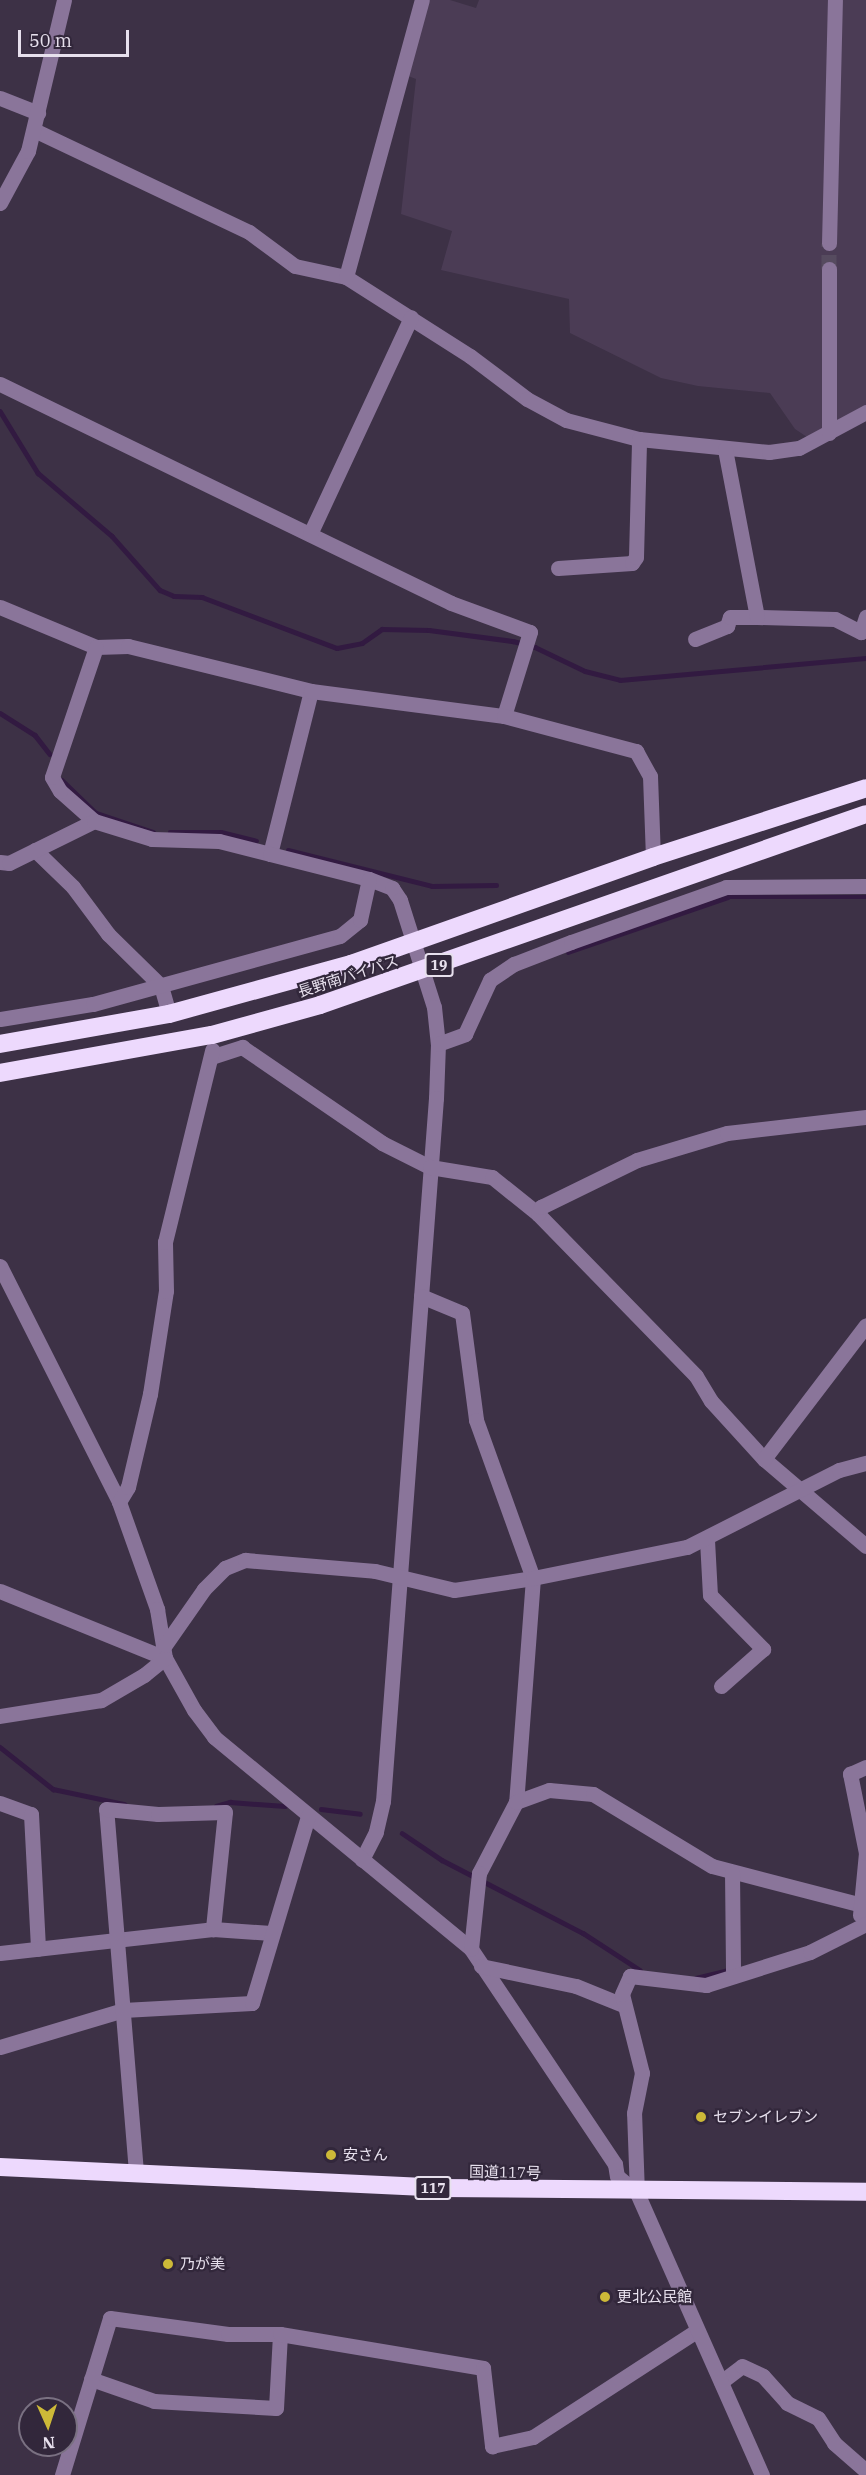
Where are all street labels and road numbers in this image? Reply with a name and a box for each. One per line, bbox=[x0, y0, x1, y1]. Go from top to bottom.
street label: 長野南バイパス bbox=[295, 951, 401, 1001]
road number: 19 bbox=[424, 954, 454, 976]
street label: 国道117号 bbox=[469, 2162, 541, 2182]
road number: 117 bbox=[414, 2177, 452, 2199]

